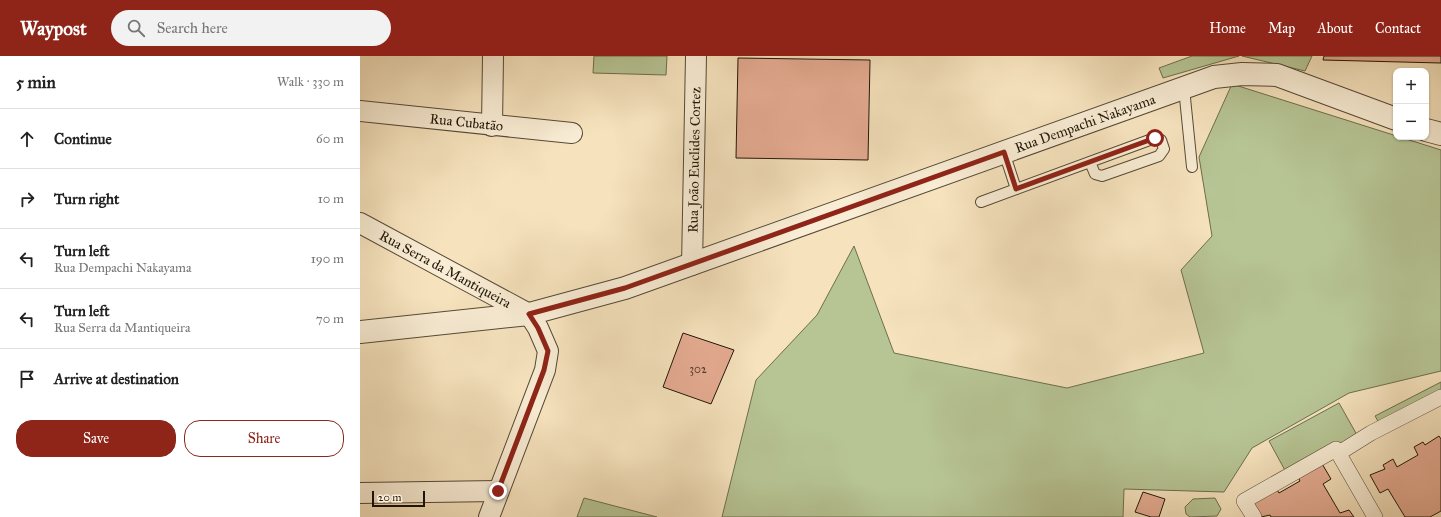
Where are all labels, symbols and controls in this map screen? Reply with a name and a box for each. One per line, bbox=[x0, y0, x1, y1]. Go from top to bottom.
search box bbox=[111, 10, 391, 46]
text: Waypost bbox=[20, 17, 87, 40]
icon: search bbox=[125, 17, 147, 39]
text: Search here bbox=[157, 19, 228, 37]
text: Home bbox=[1209, 20, 1246, 37]
text: Map bbox=[1268, 20, 1295, 37]
text: About bbox=[1317, 20, 1353, 37]
text: Contact bbox=[1375, 20, 1421, 37]
map controls bbox=[1393, 68, 1429, 140]
button: + bbox=[1393, 68, 1429, 104]
text: 5 min bbox=[16, 72, 56, 93]
text: Walk · 330 m bbox=[277, 74, 344, 90]
street label: Rua João Euclides Cortez bbox=[685, 86, 704, 233]
street label: Rua Dempachi Nakayama bbox=[1013, 91, 1158, 157]
button: − bbox=[1393, 104, 1429, 140]
street label: Rua Cubatão bbox=[429, 110, 504, 135]
icon: ahead bbox=[16, 128, 38, 150]
route start bbox=[1146, 129, 1164, 147]
text: Continue bbox=[54, 130, 112, 148]
text: 60 m bbox=[316, 131, 344, 147]
icon: right bbox=[16, 188, 38, 210]
text: Turn right bbox=[54, 190, 119, 208]
text: 10 m bbox=[318, 191, 344, 207]
street label: Rua Serra da Mantiqueira bbox=[376, 227, 514, 312]
text: Turn left bbox=[54, 242, 110, 260]
icon: left bbox=[16, 248, 38, 270]
text: 190 m bbox=[311, 251, 344, 267]
text: Rua Dempachi Nakayama bbox=[54, 260, 191, 276]
text: Turn left bbox=[54, 302, 110, 320]
icon: left bbox=[16, 308, 38, 330]
text: 70 m bbox=[316, 311, 344, 327]
text: Rua Serra da Mantiqueira bbox=[54, 320, 190, 336]
house number: 302 bbox=[689, 362, 707, 376]
icon: arrive bbox=[16, 368, 38, 390]
text: Arrive at destination bbox=[54, 370, 179, 388]
button: Save bbox=[16, 420, 176, 457]
button: Share bbox=[184, 420, 344, 457]
route end bbox=[489, 482, 507, 500]
scale bar bbox=[372, 489, 425, 508]
text: 20 m bbox=[378, 491, 401, 504]

